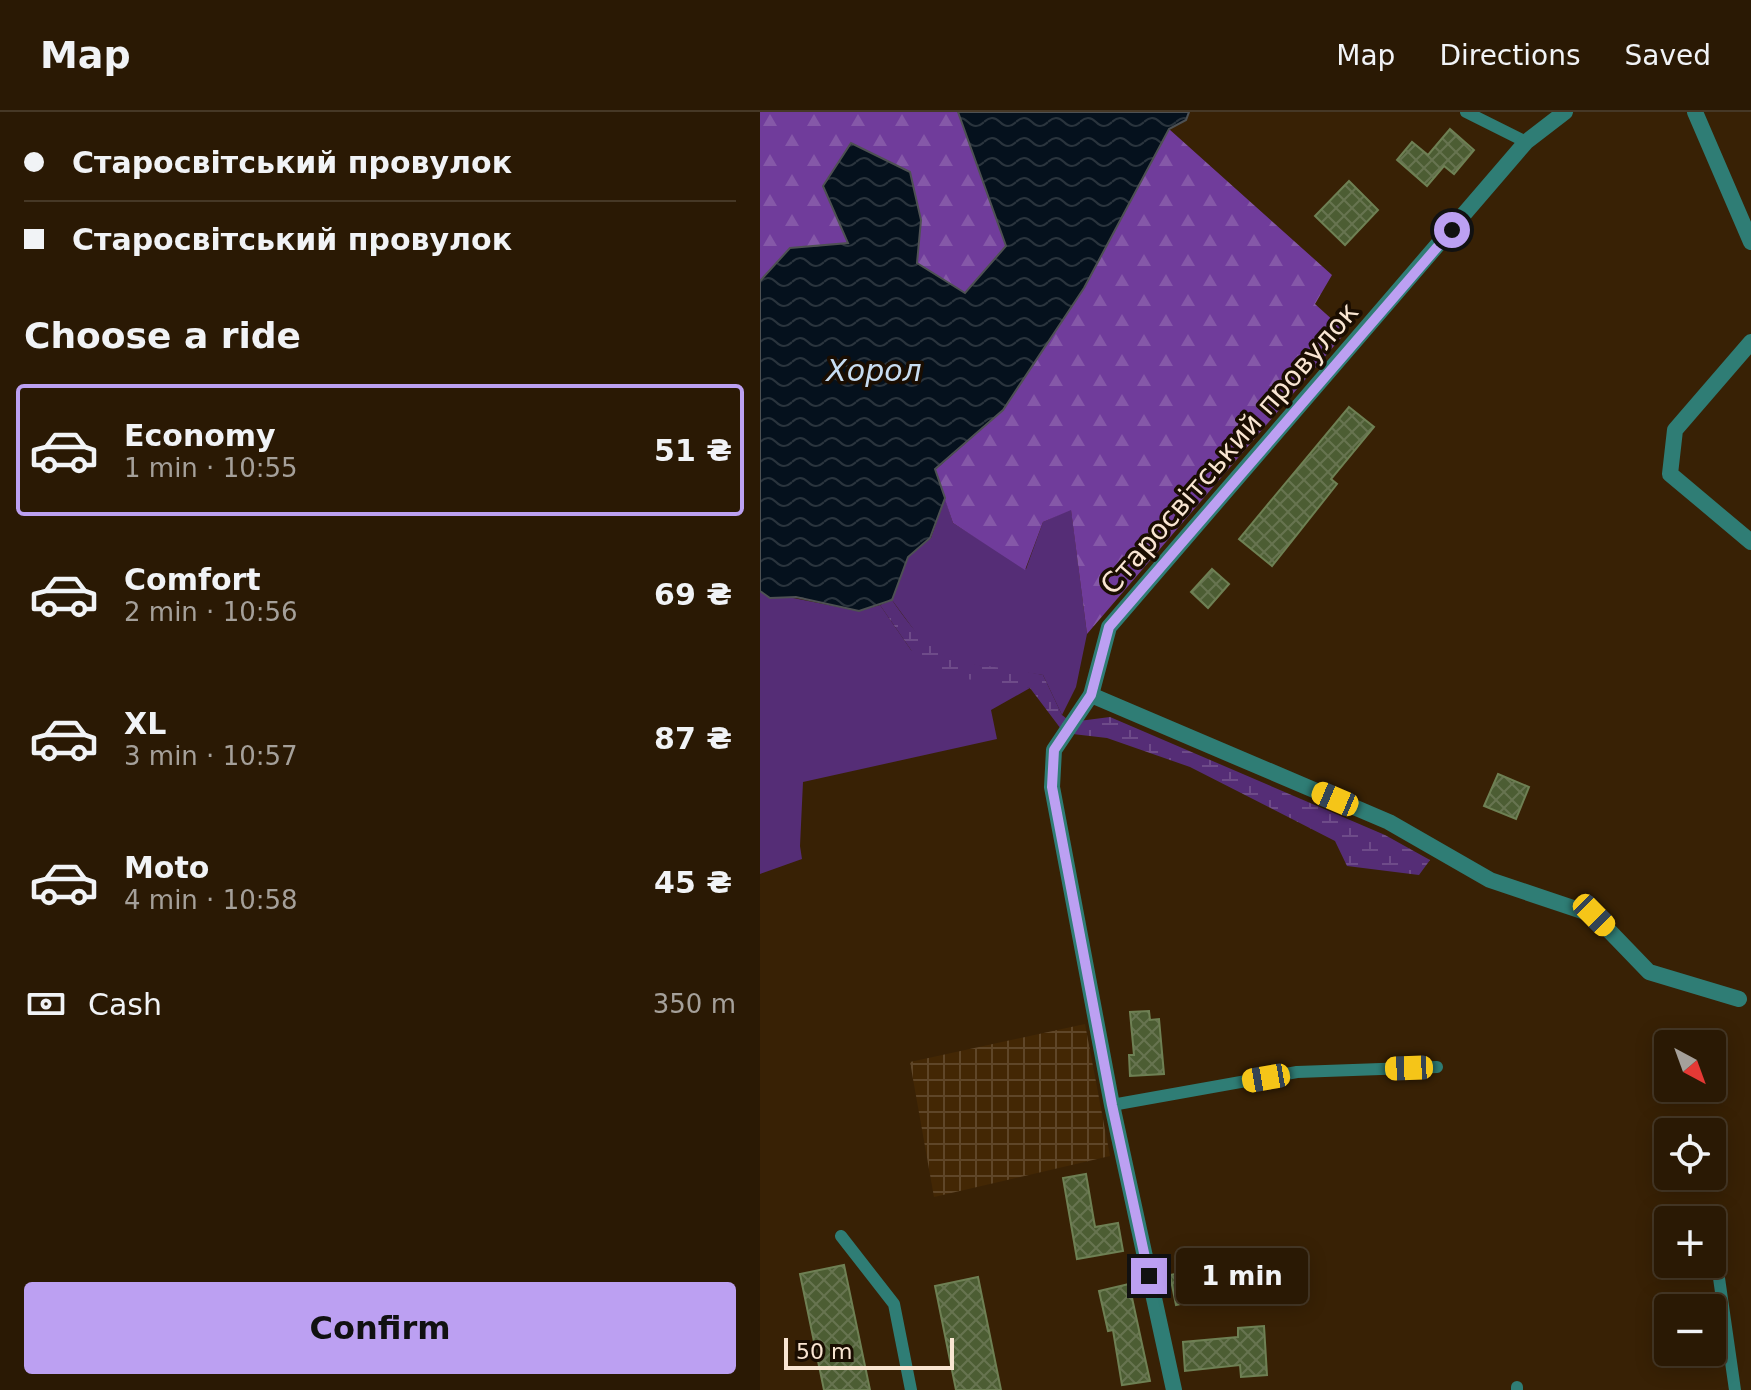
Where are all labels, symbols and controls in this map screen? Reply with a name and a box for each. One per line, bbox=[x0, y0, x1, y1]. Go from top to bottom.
text: Map bbox=[40, 33, 131, 77]
text: Map bbox=[1336, 39, 1395, 72]
text: Directions bbox=[1439, 39, 1580, 72]
text: Saved bbox=[1624, 39, 1711, 72]
text: Старосвітський провулок bbox=[72, 145, 512, 180]
route start bbox=[1434, 212, 1470, 248]
text: Старосвітський провулок bbox=[72, 222, 512, 257]
street label: Старосвітський провулок bbox=[1094, 296, 1365, 601]
text: Choose a ride bbox=[24, 315, 301, 356]
water label: Хорол bbox=[824, 353, 922, 388]
icon: car bbox=[28, 414, 100, 486]
text: Economy bbox=[124, 418, 276, 453]
text: 51 ₴ bbox=[654, 433, 732, 468]
text: 1 min · 10:55 bbox=[124, 453, 298, 483]
icon: car bbox=[28, 558, 100, 630]
text: Comfort bbox=[124, 562, 261, 597]
text: 69 ₴ bbox=[654, 577, 732, 612]
text: 2 min · 10:56 bbox=[124, 597, 298, 627]
icon: car bbox=[28, 702, 100, 774]
text: XL bbox=[124, 706, 166, 741]
text: 87 ₴ bbox=[654, 721, 732, 756]
text: 3 min · 10:57 bbox=[124, 741, 298, 771]
car bbox=[1308, 779, 1362, 819]
icon: car bbox=[28, 846, 100, 918]
text: Moto bbox=[124, 850, 209, 885]
text: 45 ₴ bbox=[654, 865, 732, 900]
text: 4 min · 10:58 bbox=[124, 885, 298, 915]
car bbox=[1569, 890, 1619, 940]
icon: cash bbox=[24, 982, 68, 1026]
text: Cash bbox=[88, 987, 162, 1022]
text: 350 m bbox=[653, 989, 736, 1019]
north arrow bbox=[1654, 1030, 1726, 1102]
map controls bbox=[1654, 1030, 1726, 1366]
car bbox=[1385, 1055, 1433, 1081]
car bbox=[1240, 1062, 1292, 1094]
button: locate bbox=[1654, 1118, 1726, 1190]
button: + bbox=[1654, 1206, 1726, 1278]
callout: 1 min bbox=[1177, 1248, 1309, 1304]
route end bbox=[1131, 1258, 1167, 1294]
text: 1 min bbox=[1201, 1261, 1283, 1291]
button: Confirm bbox=[24, 1282, 736, 1374]
button: − bbox=[1654, 1294, 1726, 1366]
scale bar bbox=[784, 1334, 954, 1370]
text: 50 m bbox=[796, 1339, 852, 1364]

